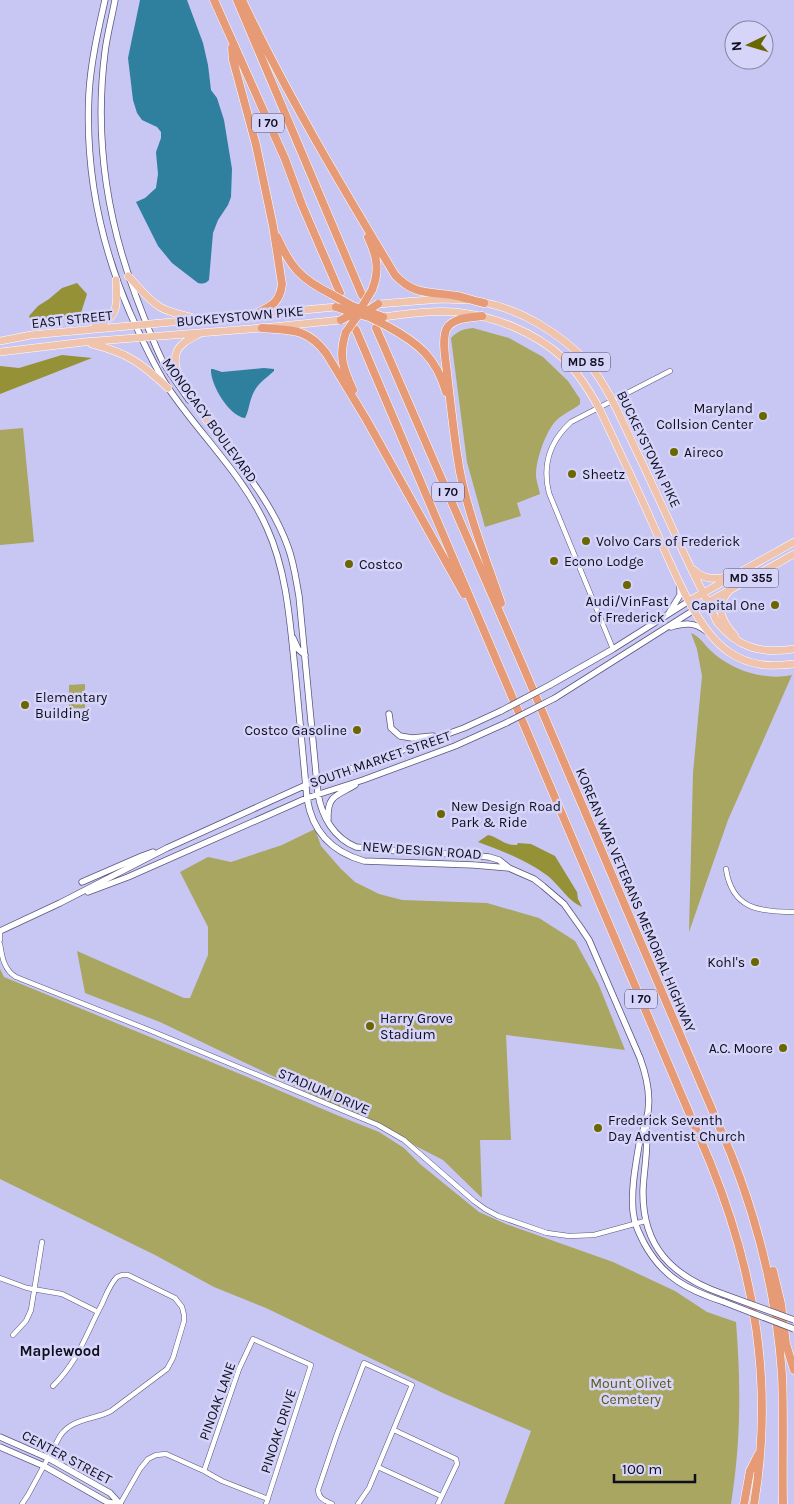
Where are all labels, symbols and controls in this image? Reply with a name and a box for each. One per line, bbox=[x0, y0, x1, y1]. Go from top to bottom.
north arrow bbox=[724, 20, 774, 70]
text: N bbox=[728, 40, 745, 52]
road number: I 70 bbox=[252, 114, 284, 132]
street label: BUCKEYSTOWN PIKE bbox=[176, 302, 305, 331]
street label: EAST STREET bbox=[31, 307, 113, 332]
road number: MD 85 bbox=[562, 352, 610, 372]
street label: MONOCACY BOULEVARD bbox=[159, 355, 261, 486]
street label: BUCKEYSTOWN PIKE bbox=[613, 388, 684, 510]
place label: Maryland Collsion Center bbox=[656, 400, 754, 433]
marker: Maryland Collsion Center bbox=[757, 410, 769, 422]
place label: Aireco bbox=[684, 444, 723, 461]
marker: Aireco bbox=[668, 446, 680, 458]
place label: Sheetz bbox=[582, 466, 625, 483]
marker: Sheetz bbox=[566, 468, 578, 480]
road number: I 70 bbox=[432, 482, 464, 502]
place label: Volvo Cars of Frederick bbox=[596, 533, 740, 550]
marker: Volvo Cars of Frederick bbox=[580, 535, 592, 547]
place label: Econo Lodge bbox=[564, 553, 644, 570]
marker: Econo Lodge bbox=[548, 555, 560, 567]
place label: Costco bbox=[359, 556, 403, 573]
marker: Costco bbox=[343, 558, 355, 570]
road number: MD 355 bbox=[724, 568, 778, 588]
marker: Audi/VinFast of Frederick bbox=[621, 579, 633, 591]
place label: Audi/VinFast of Frederick bbox=[586, 593, 668, 626]
place label: Capital One bbox=[691, 597, 765, 614]
marker: Capital One bbox=[769, 599, 781, 611]
place label: Elementary Building bbox=[35, 689, 108, 722]
marker: Elementary Building bbox=[19, 699, 31, 711]
place label: Costco Gasoline bbox=[244, 722, 347, 739]
marker: Costco Gasoline bbox=[351, 724, 363, 736]
street label: SOUTH MARKET STREET bbox=[307, 727, 453, 792]
street label: KOREAN WAR VETERANS MEMORIAL HIGHWAY bbox=[572, 765, 699, 1035]
place label: New Design Road Park & Ride bbox=[451, 798, 561, 831]
marker: New Design Road Park & Ride bbox=[435, 808, 447, 820]
street label: NEW DESIGN ROAD bbox=[362, 838, 482, 863]
place label: Kohl's bbox=[707, 954, 745, 971]
marker: Kohl's bbox=[749, 956, 761, 968]
road number: I 70 bbox=[625, 990, 657, 1009]
place label: Harry Grove Stadium bbox=[380, 1010, 453, 1043]
marker: Harry Grove Stadium bbox=[364, 1020, 376, 1032]
place label: A.C. Moore bbox=[709, 1040, 773, 1057]
marker: A.C. Moore bbox=[777, 1042, 789, 1054]
street label: STADIUM DRIVE bbox=[275, 1065, 372, 1118]
place label: Frederick Seventh Day Adventist Church bbox=[608, 1112, 745, 1145]
marker: Frederick Seventh Day Adventist Church bbox=[592, 1122, 604, 1134]
district label: Maplewood bbox=[19, 1342, 101, 1360]
street label: PINOAK LANE bbox=[195, 1360, 240, 1443]
park label: Mount Olivet Cemetery bbox=[590, 1375, 672, 1408]
street label: PINOAK DRIVE bbox=[257, 1387, 300, 1475]
street label: CENTER STREET bbox=[19, 1427, 115, 1488]
scale bar bbox=[614, 1452, 695, 1484]
text: 100 m bbox=[622, 1460, 662, 1478]

